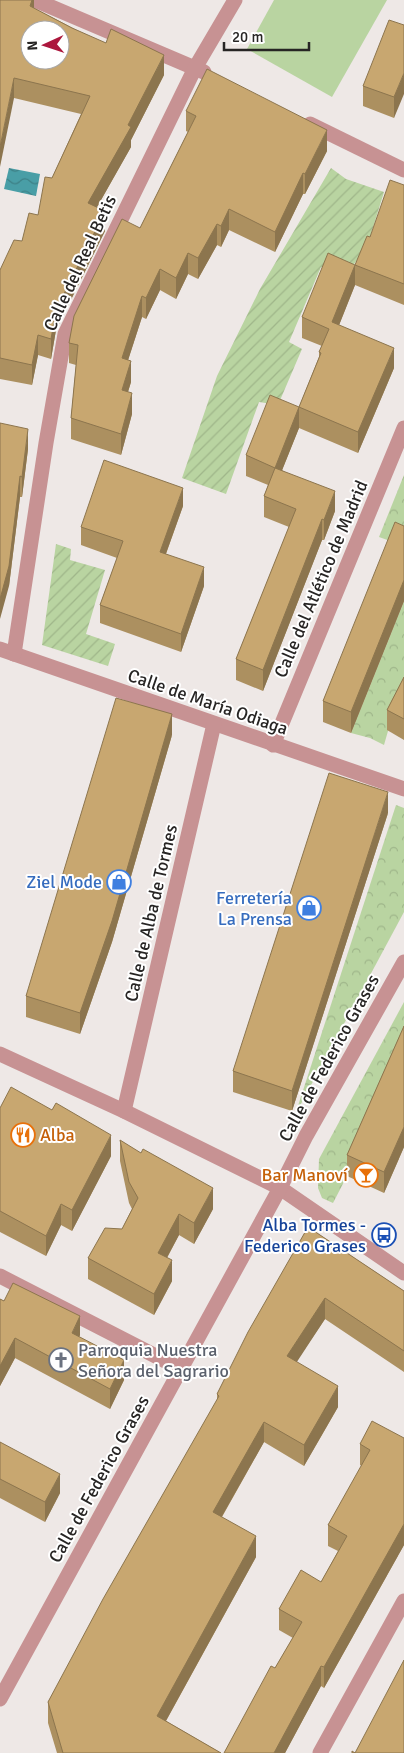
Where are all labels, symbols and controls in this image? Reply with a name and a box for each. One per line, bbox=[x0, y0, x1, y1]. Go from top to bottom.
north arrow bbox=[20, 20, 70, 70]
scale bar bbox=[224, 20, 309, 52]
text: 20 m bbox=[232, 28, 263, 46]
text: N bbox=[24, 40, 41, 51]
street label: Calle del Real Betis bbox=[39, 191, 121, 335]
street label: Calle del Atlético de Madrid bbox=[269, 477, 373, 681]
street label: Calle de María Odiaga bbox=[125, 664, 291, 740]
street label: Calle de Alba de Tormes bbox=[120, 822, 182, 1004]
shop icon: Ziel Mode bbox=[106, 869, 132, 895]
place label: Ziel Mode bbox=[26, 871, 102, 893]
place label: Ferretería La Prensa bbox=[216, 887, 292, 930]
shop icon: Ferretería La Prensa bbox=[296, 895, 322, 921]
street label: Calle de Federico Grases bbox=[274, 971, 384, 1145]
restaurant icon: Alba bbox=[10, 1122, 36, 1148]
place label: Alba bbox=[40, 1124, 75, 1146]
bar icon: Bar Manoví bbox=[353, 1162, 379, 1188]
place label: Bar Manoví bbox=[262, 1164, 348, 1186]
place label: Alba Tormes - Federico Grases bbox=[244, 1214, 366, 1257]
bus stop icon: Alba Tormes - Federico Grases bbox=[371, 1222, 397, 1248]
place label: Parroquia Nuestra Señora del Sagrario bbox=[78, 1339, 229, 1382]
church icon: Parroquia Nuestra Señora del Sagrario bbox=[48, 1347, 74, 1373]
street label: Calle de Federico Grases bbox=[44, 1392, 154, 1566]

